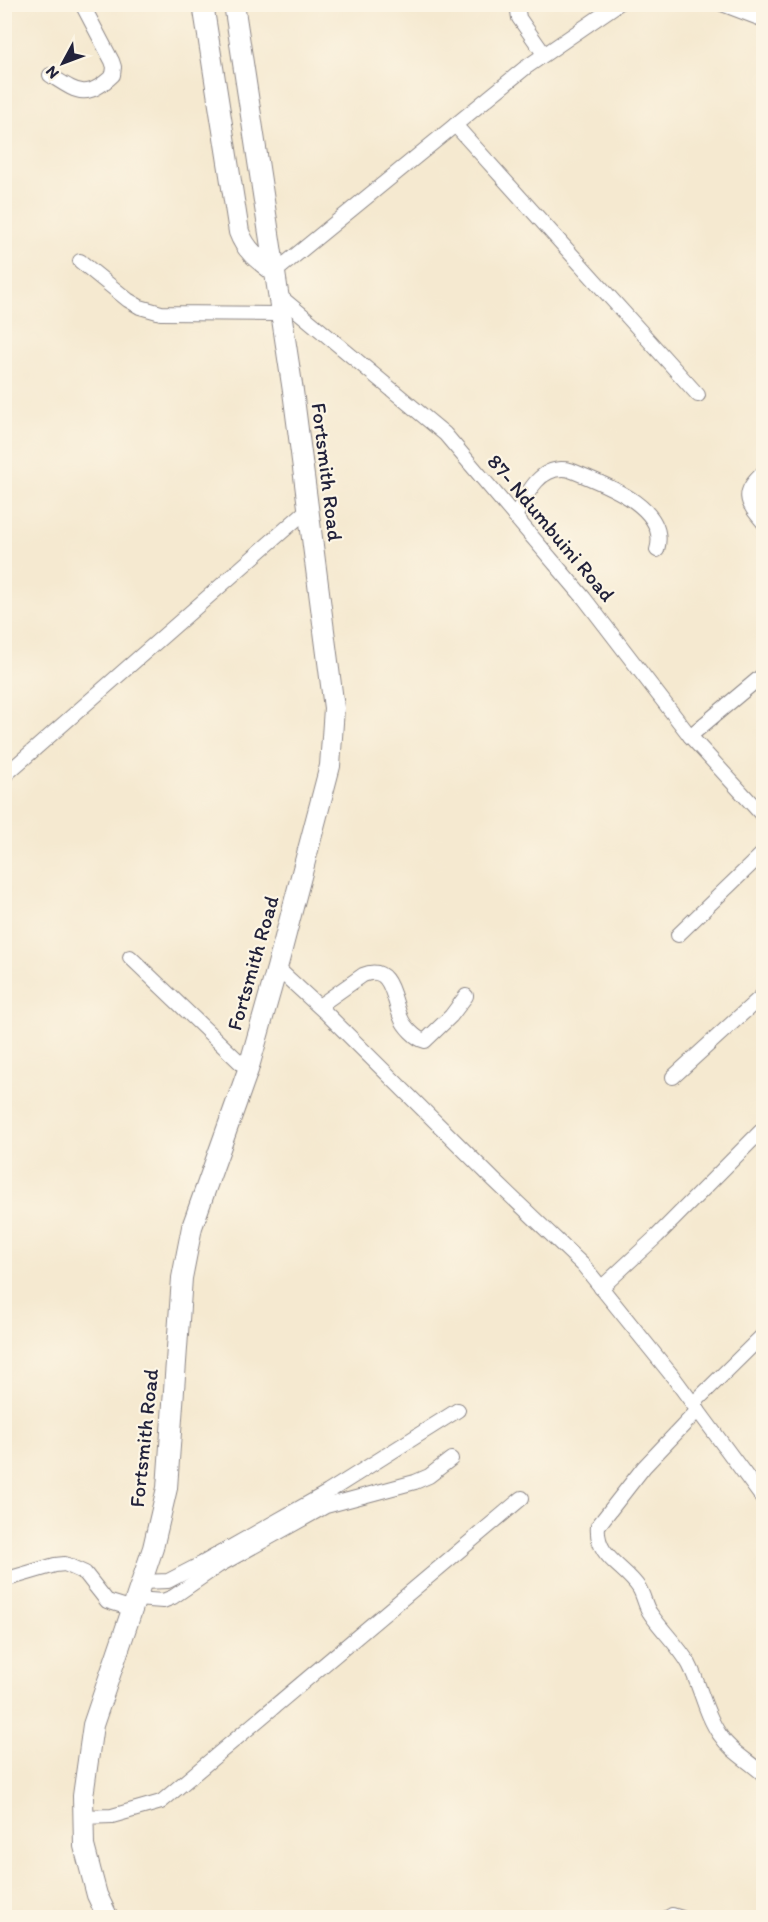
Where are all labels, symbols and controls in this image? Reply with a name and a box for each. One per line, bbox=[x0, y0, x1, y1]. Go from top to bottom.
north arrow bbox=[33, 33, 93, 93]
text: N bbox=[41, 62, 63, 83]
street label: Fortsmith Road bbox=[307, 401, 348, 543]
street label: 87- Ndumbuini Road bbox=[482, 449, 620, 606]
street label: Fortsmith Road bbox=[221, 892, 284, 1033]
street label: Fortsmith Road bbox=[124, 1367, 163, 1508]

